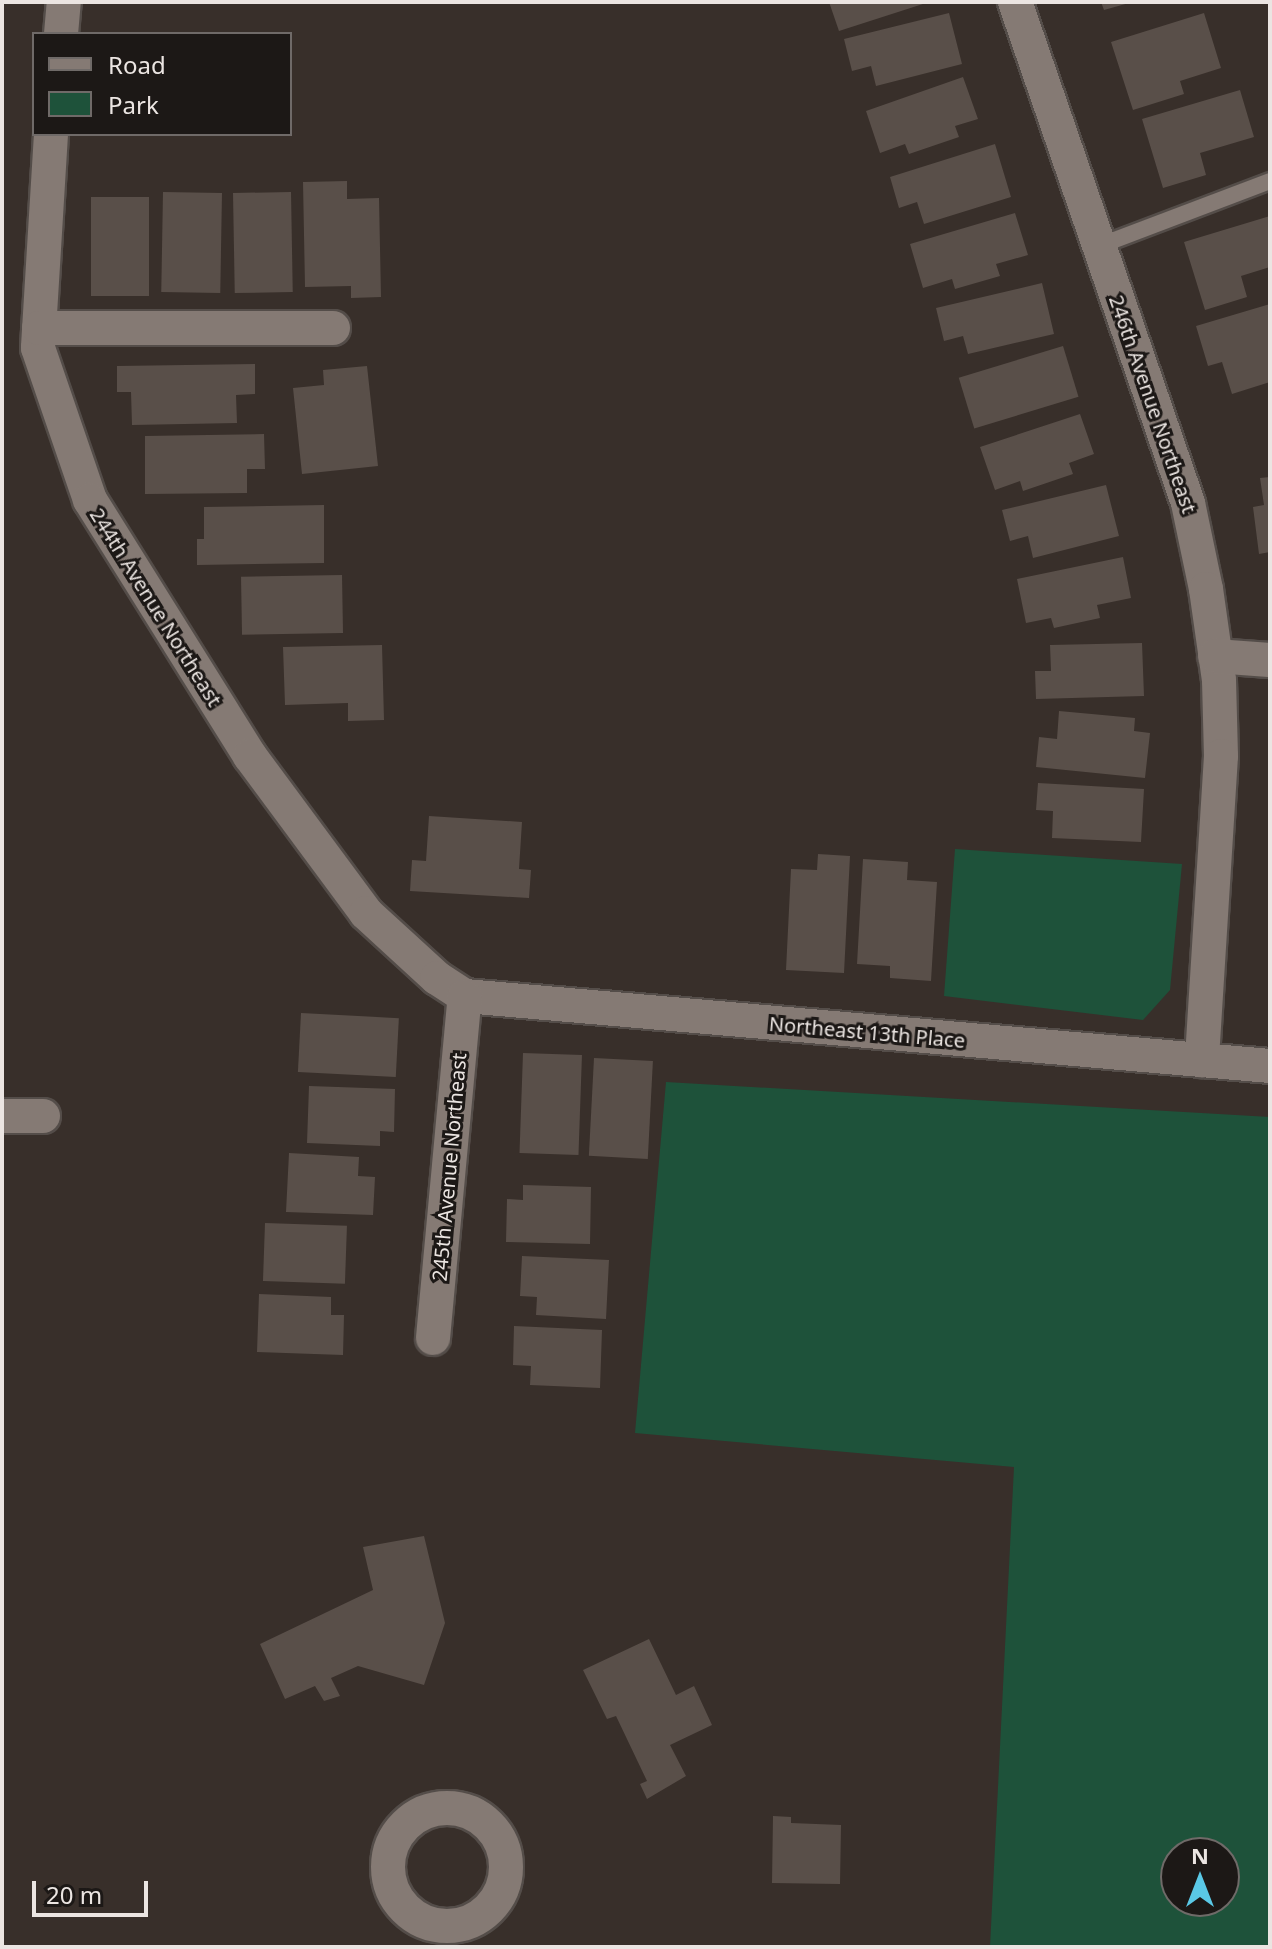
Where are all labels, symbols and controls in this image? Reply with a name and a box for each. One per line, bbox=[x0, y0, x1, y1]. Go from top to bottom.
legend bbox=[32, 32, 292, 136]
text: Road bbox=[108, 48, 166, 81]
text: Park bbox=[108, 88, 159, 121]
street label: 246th Avenue Northeast bbox=[1104, 292, 1202, 516]
street label: 244th Avenue Northeast bbox=[85, 504, 227, 710]
street label: Northeast 13th Place bbox=[768, 1011, 966, 1053]
street label: 245th Avenue Northeast bbox=[427, 1052, 471, 1282]
north arrow bbox=[1160, 1837, 1240, 1917]
text: N bbox=[1191, 1840, 1209, 1870]
scale bar bbox=[36, 1865, 152, 1915]
text: 20 m bbox=[46, 1878, 102, 1911]

